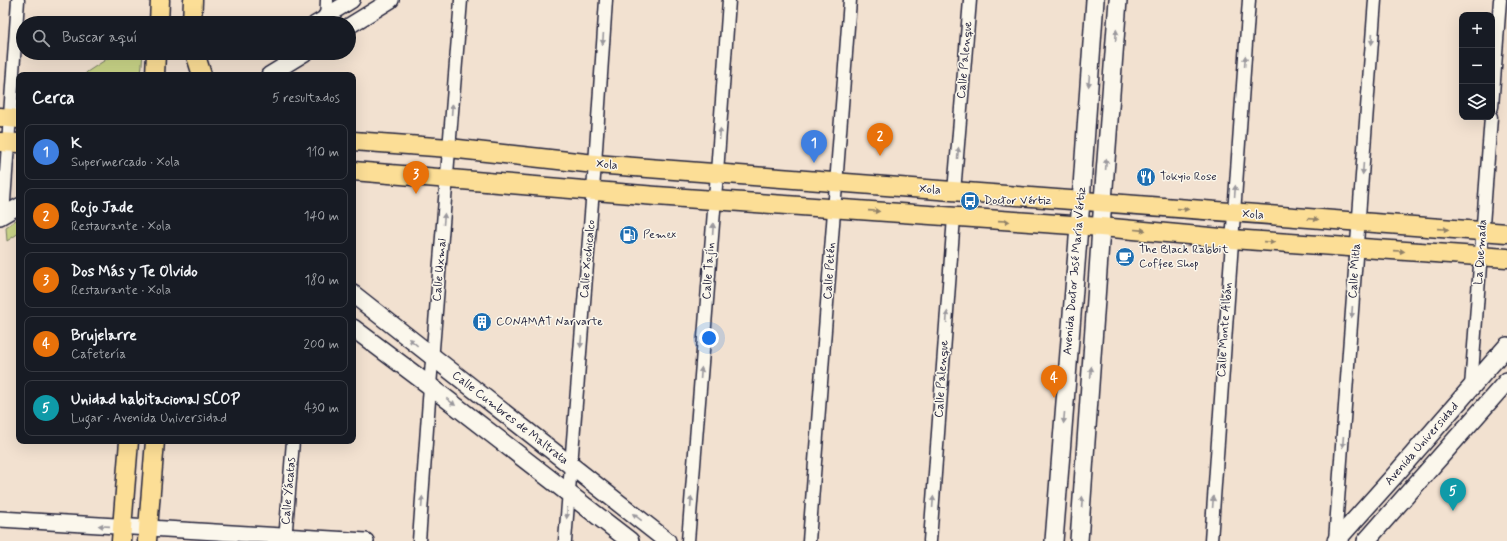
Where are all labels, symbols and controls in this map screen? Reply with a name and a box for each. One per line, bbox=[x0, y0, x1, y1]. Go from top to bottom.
map controls bbox=[1459, 12, 1495, 120]
button: + bbox=[1459, 12, 1495, 48]
search box bbox=[16, 16, 356, 60]
street label: Calle Palenque bbox=[954, 20, 976, 99]
icon: search bbox=[30, 27, 52, 49]
text: Buscar aquí bbox=[62, 28, 137, 48]
one-way arrow bbox=[1112, 29, 1119, 41]
one-way arrow bbox=[600, 33, 607, 45]
one-way arrow bbox=[1369, 33, 1376, 45]
button: − bbox=[1459, 48, 1495, 84]
one-way arrow bbox=[1241, 55, 1248, 67]
one-way arrow bbox=[1086, 75, 1093, 87]
button: layers bbox=[1459, 84, 1495, 120]
text: Cerca bbox=[32, 87, 75, 109]
text: 5 resultados bbox=[272, 90, 340, 107]
one-way arrow bbox=[449, 103, 456, 115]
pin: 2 bbox=[867, 123, 893, 156]
one-way arrow bbox=[716, 128, 723, 140]
pin: 1 bbox=[801, 130, 827, 163]
text: K bbox=[71, 134, 82, 154]
text: 1 bbox=[43, 144, 49, 161]
text: 110 m bbox=[306, 144, 339, 161]
one-way arrow bbox=[954, 147, 961, 159]
text: Supermercado · Xola bbox=[71, 154, 180, 171]
street label: Xola bbox=[596, 156, 619, 174]
one-way arrow bbox=[1102, 158, 1109, 170]
pin: 3 bbox=[403, 161, 429, 194]
one-way arrow bbox=[1359, 163, 1366, 175]
restaurant icon: Tokyio Rose bbox=[1135, 166, 1157, 188]
place label: Tokyio Rose bbox=[1160, 169, 1217, 185]
street label: Xola bbox=[919, 181, 941, 199]
one-way arrow bbox=[1232, 185, 1239, 197]
street label: Avenida Doctor José María Vértiz bbox=[1060, 186, 1090, 356]
bus stop icon: Doctor Vértiz bbox=[959, 190, 981, 212]
place label: Doctor Vértiz bbox=[984, 193, 1052, 209]
text: Rojo Jade bbox=[71, 198, 134, 218]
one-way arrow bbox=[1177, 206, 1189, 213]
street label: Xola bbox=[1242, 206, 1264, 224]
text: 2 bbox=[43, 208, 49, 225]
text: 140 m bbox=[304, 208, 339, 225]
one-way arrow bbox=[868, 208, 880, 215]
one-way arrow bbox=[440, 213, 447, 225]
one-way arrow bbox=[1307, 216, 1319, 223]
one-way arrow bbox=[998, 217, 1010, 224]
text: Restaurante · Xola bbox=[71, 218, 171, 235]
street label: Calle Xochicalco bbox=[577, 219, 599, 299]
street label: La Quemada bbox=[1471, 219, 1491, 285]
one-way arrow bbox=[709, 223, 716, 235]
fuel station icon: Pemex bbox=[618, 224, 640, 246]
one-way arrow bbox=[1437, 225, 1449, 232]
place label: Pemex bbox=[643, 227, 676, 243]
one-way arrow bbox=[1134, 227, 1146, 234]
street label: Calle Uxmal bbox=[429, 238, 451, 302]
one-way arrow bbox=[1263, 238, 1275, 245]
street label: Calle Tajín bbox=[699, 242, 719, 300]
street label: Calle Petén bbox=[820, 242, 840, 300]
place label: The Black Rabbit Coffee Shop bbox=[1139, 242, 1228, 272]
street label: Calle Mitla bbox=[1345, 243, 1365, 299]
cafe icon: The Black Rabbit Coffee Shop bbox=[1114, 246, 1136, 268]
one-way arrow bbox=[1393, 247, 1405, 254]
text: Dos Más y Te Olvido bbox=[71, 262, 198, 282]
text: 3 bbox=[43, 272, 49, 289]
text: 180 m bbox=[304, 272, 339, 289]
text: Restaurante · Xola bbox=[71, 282, 171, 299]
street label: Calle Monte Albán bbox=[1214, 282, 1236, 378]
one-way arrow bbox=[1349, 306, 1356, 318]
building icon: CONAMAT Narvarte bbox=[471, 311, 493, 333]
one-way arrow bbox=[943, 311, 950, 323]
place label: CONAMAT Narvarte bbox=[496, 314, 603, 330]
text: Brujelarre bbox=[71, 326, 137, 346]
your location bbox=[699, 328, 719, 348]
text: 4 bbox=[42, 336, 50, 353]
text: 200 m bbox=[304, 336, 339, 353]
one-way arrow bbox=[578, 336, 584, 348]
one-way arrow bbox=[408, 337, 419, 346]
street label: Calle Palenque bbox=[931, 339, 953, 418]
text: Cafetería bbox=[71, 346, 126, 363]
pin: 4 bbox=[1041, 365, 1067, 398]
one-way arrow bbox=[698, 366, 705, 379]
one-way arrow bbox=[1087, 366, 1094, 378]
street label: Calle Cumbres de Maltrata bbox=[449, 368, 572, 469]
text: Unidad habitacional SCOP bbox=[71, 390, 240, 410]
one-way arrow bbox=[446, 398, 457, 407]
street label: Avenida Universidad bbox=[1381, 399, 1463, 489]
text: 5 bbox=[42, 400, 50, 417]
text: 430 m bbox=[304, 400, 339, 417]
text: Lugar · Avenida Universidad bbox=[71, 410, 227, 427]
one-way arrow bbox=[1060, 412, 1067, 424]
one-way arrow bbox=[1339, 436, 1346, 448]
street label: Calle Yácatas bbox=[278, 456, 300, 526]
pin: 5 bbox=[1440, 478, 1466, 511]
one-way arrow bbox=[419, 496, 426, 508]
one-way arrow bbox=[688, 496, 695, 508]
one-way arrow bbox=[929, 496, 936, 508]
one-way arrow bbox=[1079, 496, 1086, 508]
one-way arrow bbox=[1210, 496, 1217, 508]
one-way arrow bbox=[564, 507, 570, 519]
one-way arrow bbox=[631, 513, 642, 521]
one-way arrow bbox=[98, 522, 110, 529]

